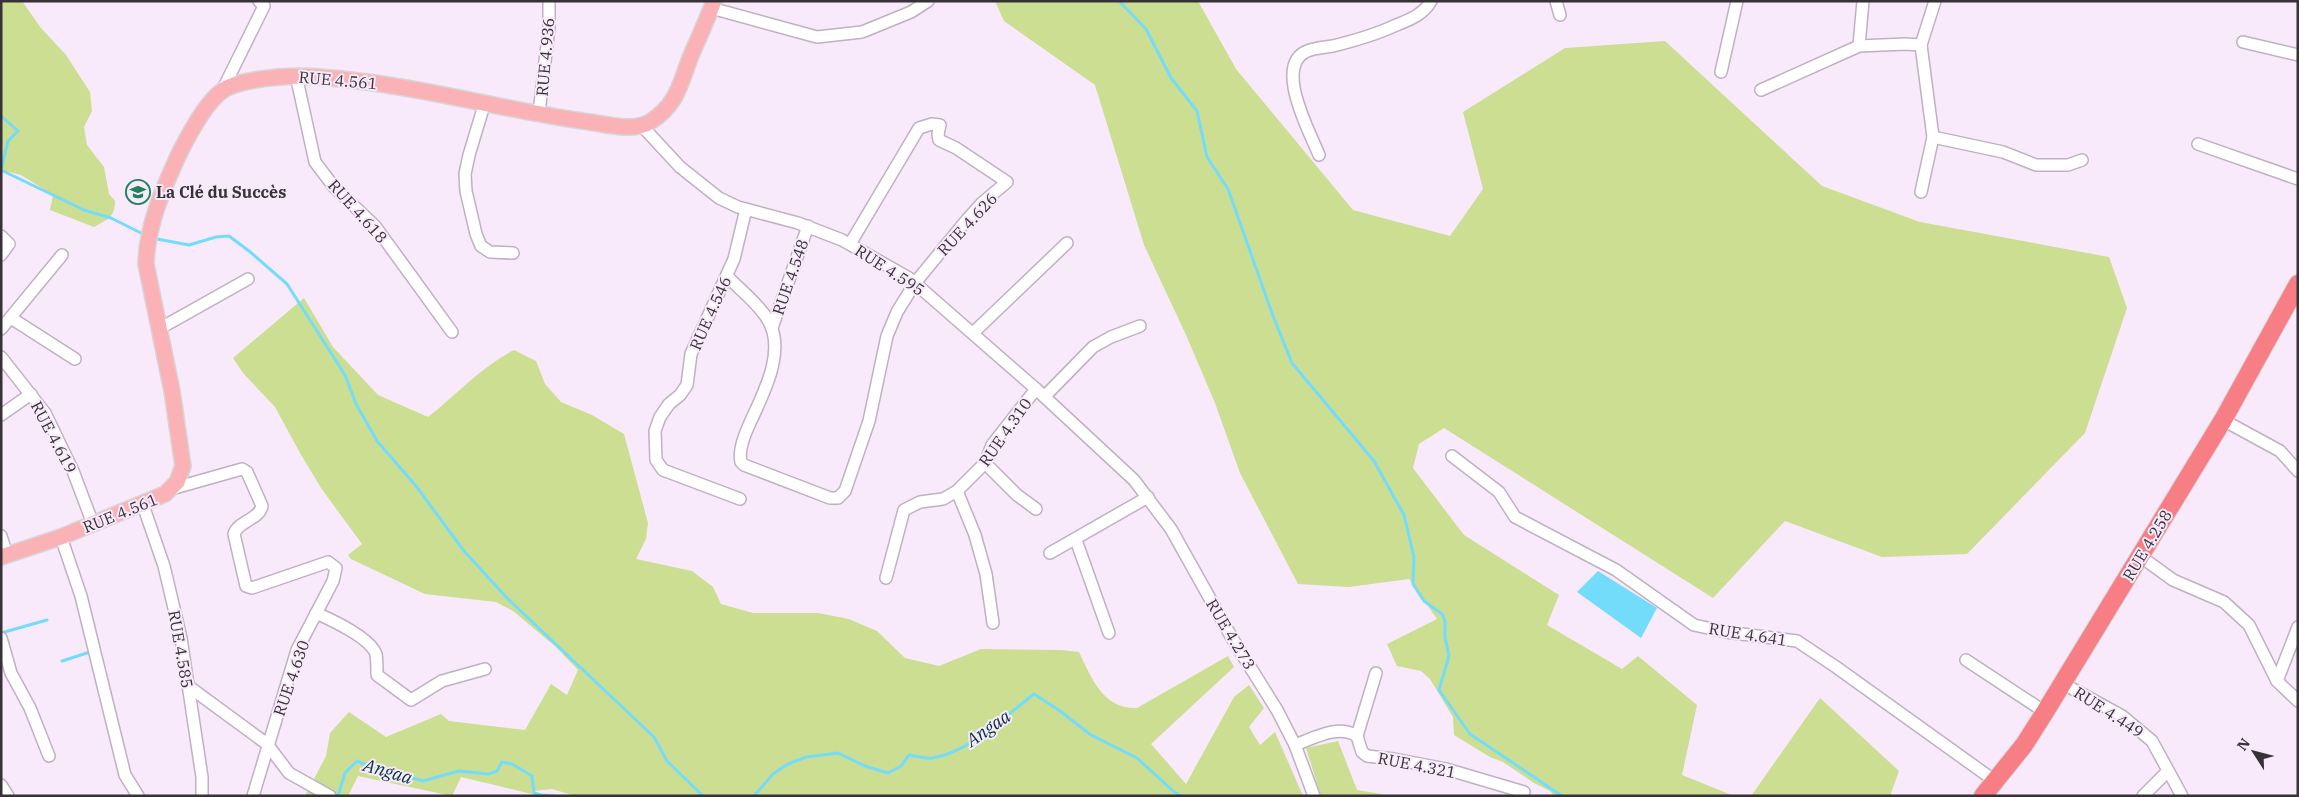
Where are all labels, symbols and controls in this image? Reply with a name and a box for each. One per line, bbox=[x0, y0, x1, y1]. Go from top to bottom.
street label: RUE 4.936 bbox=[532, 17, 558, 97]
street label: RUE 4.561 bbox=[298, 67, 378, 93]
street label: RUE 4.618 bbox=[324, 175, 392, 247]
school or university icon: La Clé du Succès bbox=[125, 179, 151, 205]
place label: La Clé du Succès bbox=[156, 182, 286, 202]
street label: RUE 4.626 bbox=[933, 188, 1001, 260]
street label: RUE 4.548 bbox=[768, 236, 812, 318]
street label: RUE 4.595 bbox=[851, 240, 929, 300]
street label: RUE 4.546 bbox=[685, 273, 735, 353]
street label: RUE 4.310 bbox=[974, 394, 1036, 470]
street label: RUE 4.619 bbox=[27, 397, 81, 477]
street label: RUE 4.561 bbox=[80, 489, 160, 537]
street label: RUE 4.258 bbox=[2118, 506, 2176, 584]
street label: RUE 4.273 bbox=[1202, 595, 1260, 673]
street label: RUE 4.585 bbox=[164, 608, 198, 690]
street label: RUE 4.641 bbox=[1707, 618, 1789, 650]
street label: RUE 4.630 bbox=[269, 637, 313, 719]
street label: RUE 4.449 bbox=[2070, 682, 2148, 742]
water label: Angaa bbox=[960, 704, 1015, 752]
north arrow bbox=[2229, 727, 2279, 777]
text: N bbox=[2233, 735, 2254, 754]
street label: RUE 4.321 bbox=[1376, 748, 1458, 782]
water label: Angaa bbox=[360, 753, 415, 789]

